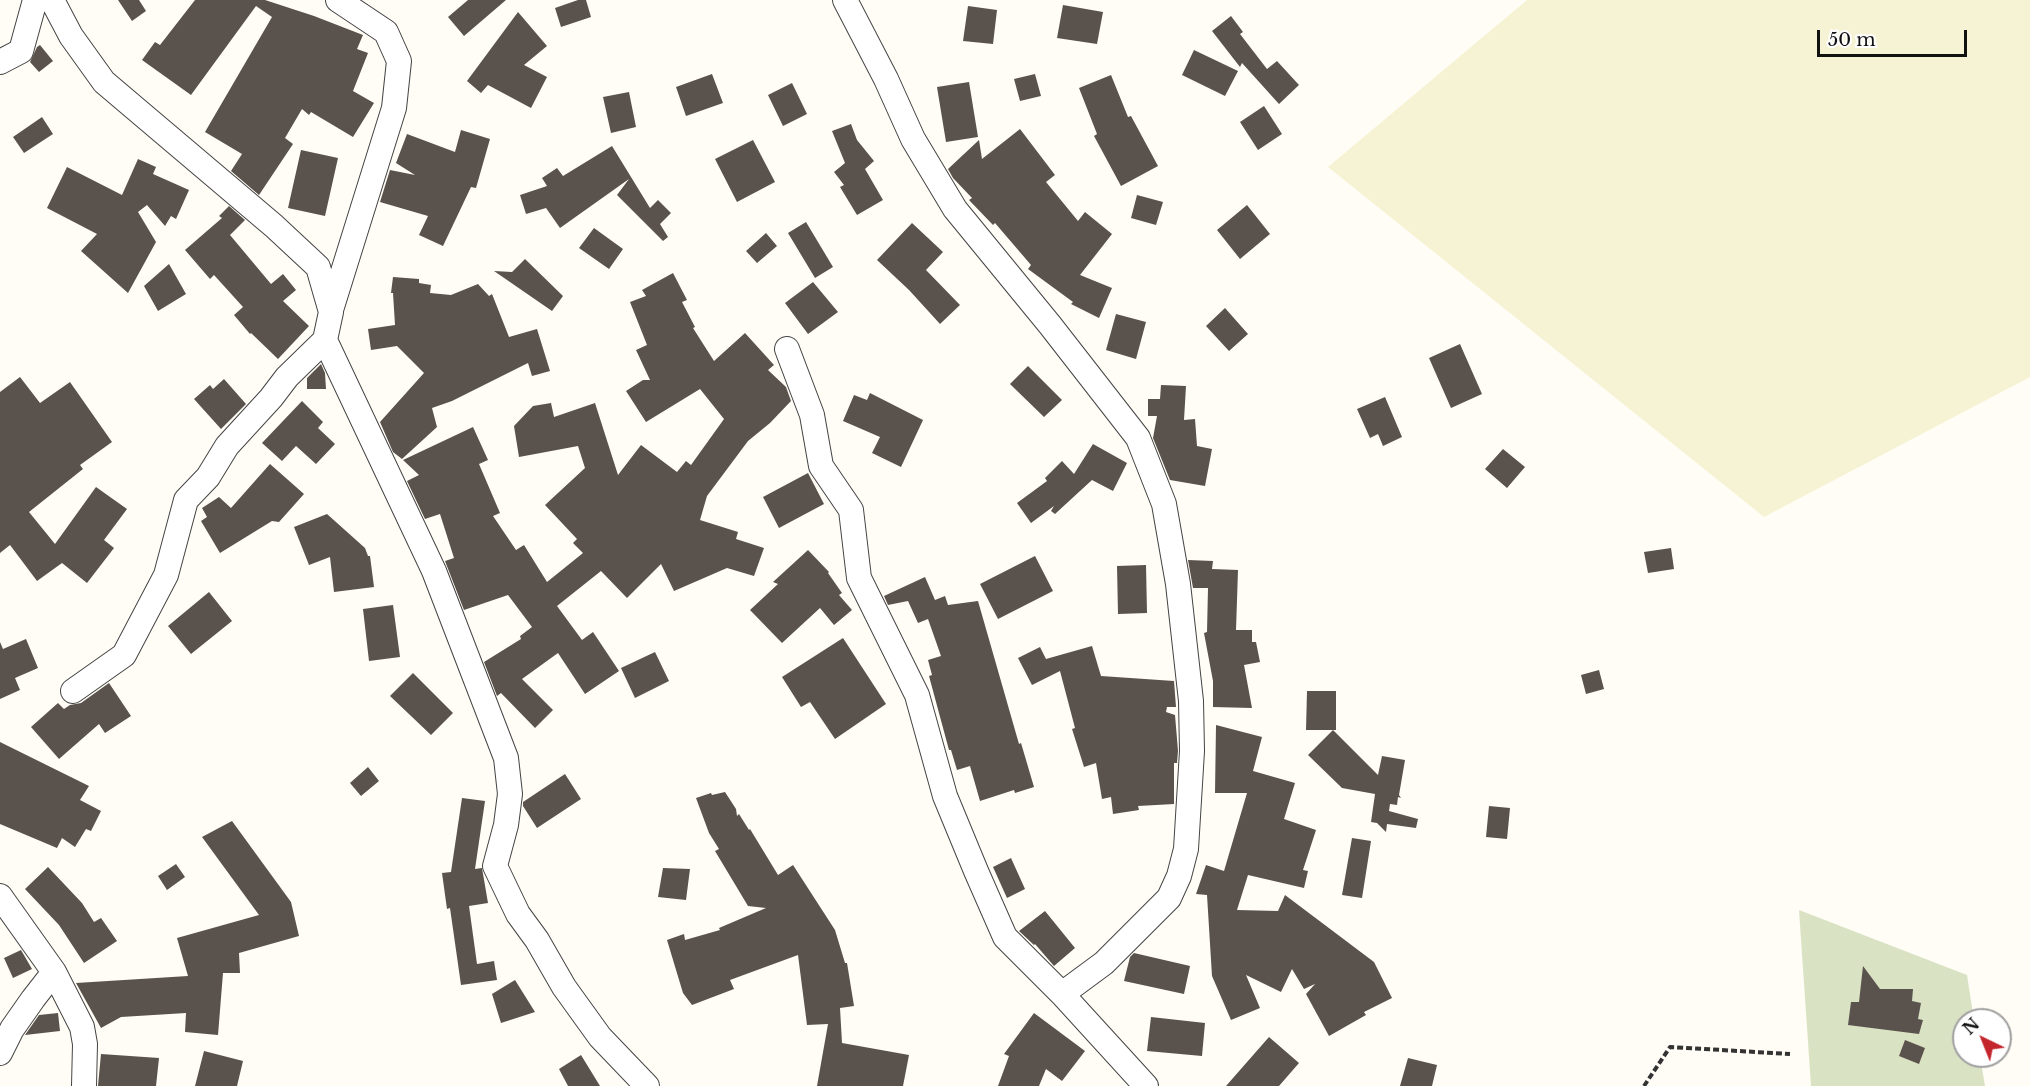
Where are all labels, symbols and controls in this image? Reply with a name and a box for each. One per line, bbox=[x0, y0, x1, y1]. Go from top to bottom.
scale bar bbox=[1820, 18, 1970, 56]
text: 50 m bbox=[1828, 29, 1876, 51]
north arrow bbox=[1952, 1008, 2012, 1068]
text: N bbox=[1959, 1014, 1983, 1039]

